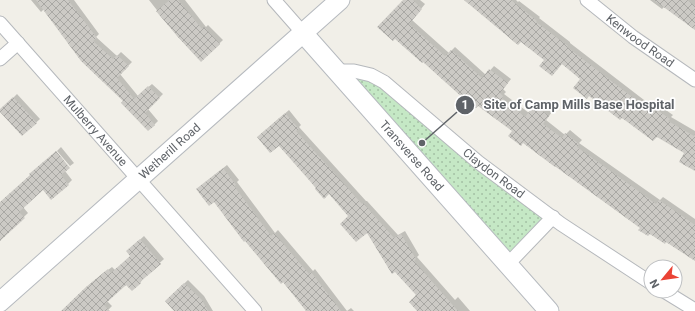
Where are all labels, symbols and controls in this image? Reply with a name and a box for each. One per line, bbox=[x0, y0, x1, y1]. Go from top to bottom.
street label: Kenwood Road bbox=[603, 11, 677, 70]
callout: Site of Camp Mills Base Hospital bbox=[455, 92, 682, 117]
street label: Mulberry Avenue bbox=[61, 93, 130, 169]
text: Site of Camp Mills Base Hospital bbox=[483, 97, 675, 112]
text: 1 bbox=[462, 98, 468, 112]
street label: Transverse Road bbox=[377, 118, 447, 194]
street label: Wetherill Road bbox=[136, 120, 203, 182]
street label: Claydon Road bbox=[460, 145, 527, 201]
north arrow bbox=[643, 259, 683, 299]
text: N bbox=[647, 277, 662, 290]

